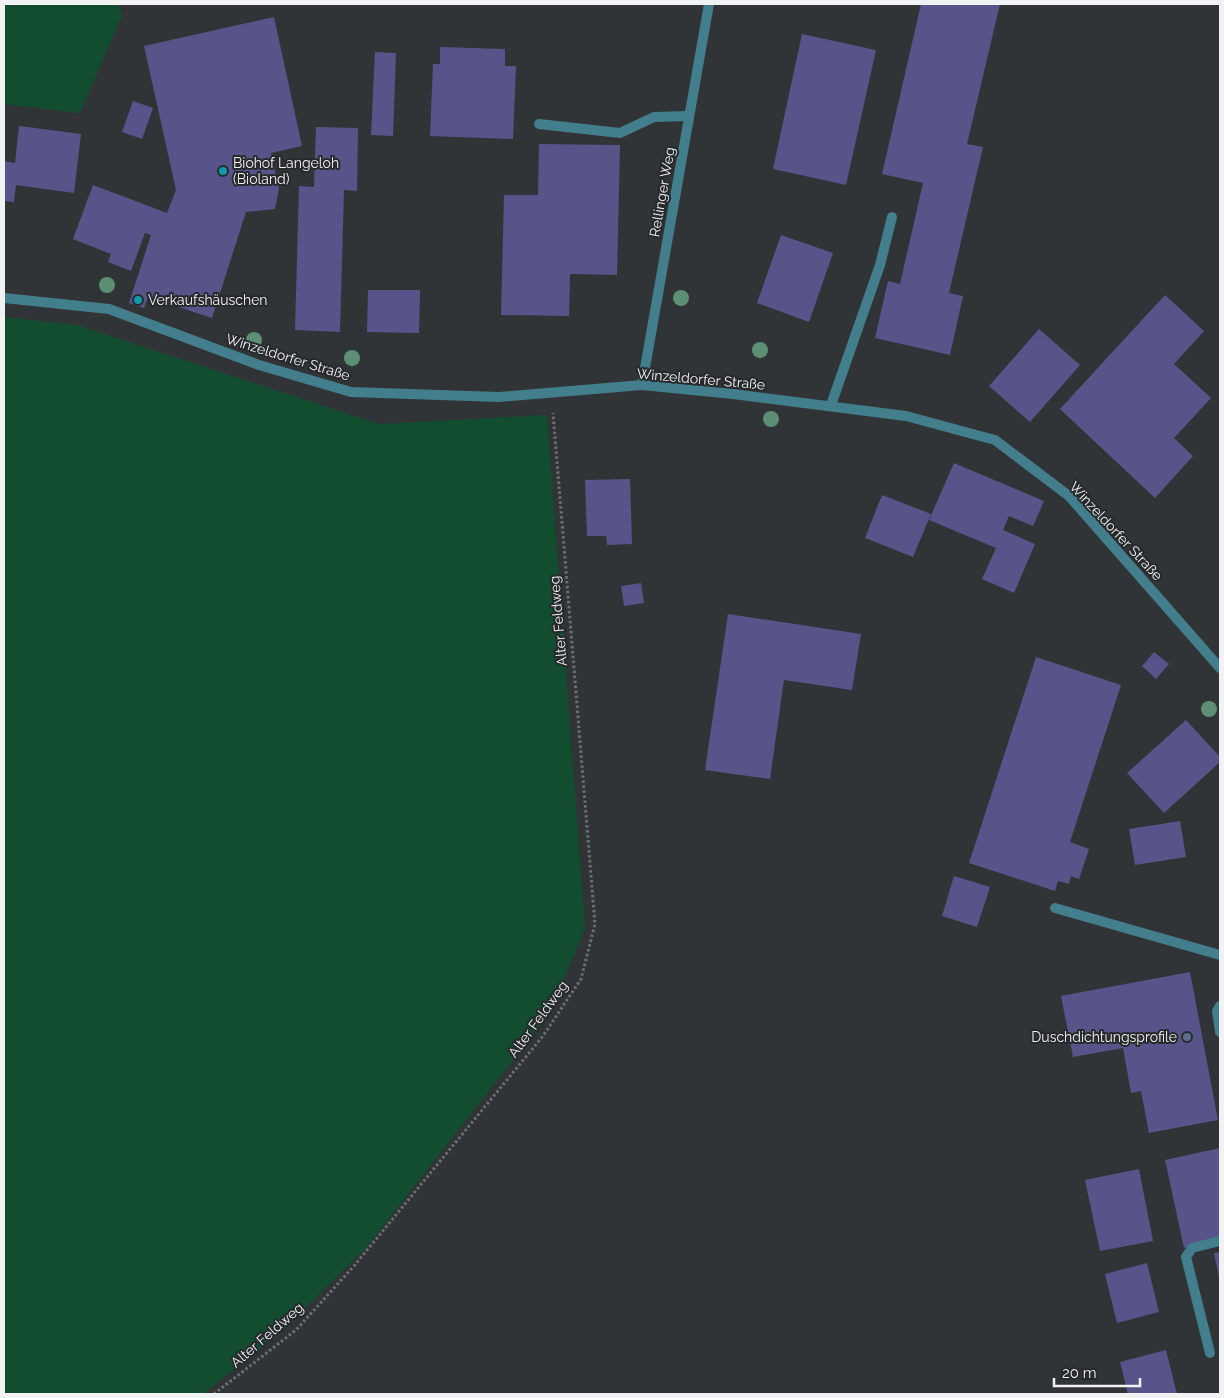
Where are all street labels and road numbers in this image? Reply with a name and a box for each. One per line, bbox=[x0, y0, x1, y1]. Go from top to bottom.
street label: Rellinger Weg bbox=[646, 146, 678, 238]
street label: Winzeldorfer Straße bbox=[224, 331, 352, 383]
street label: Winzeldorfer Straße bbox=[636, 365, 766, 393]
street label: Winzeldorfer Straße bbox=[1066, 478, 1166, 584]
street label: Alter Feldweg bbox=[546, 575, 570, 667]
street label: Alter Feldweg bbox=[505, 978, 571, 1060]
street label: Alter Feldweg bbox=[228, 1299, 306, 1371]

